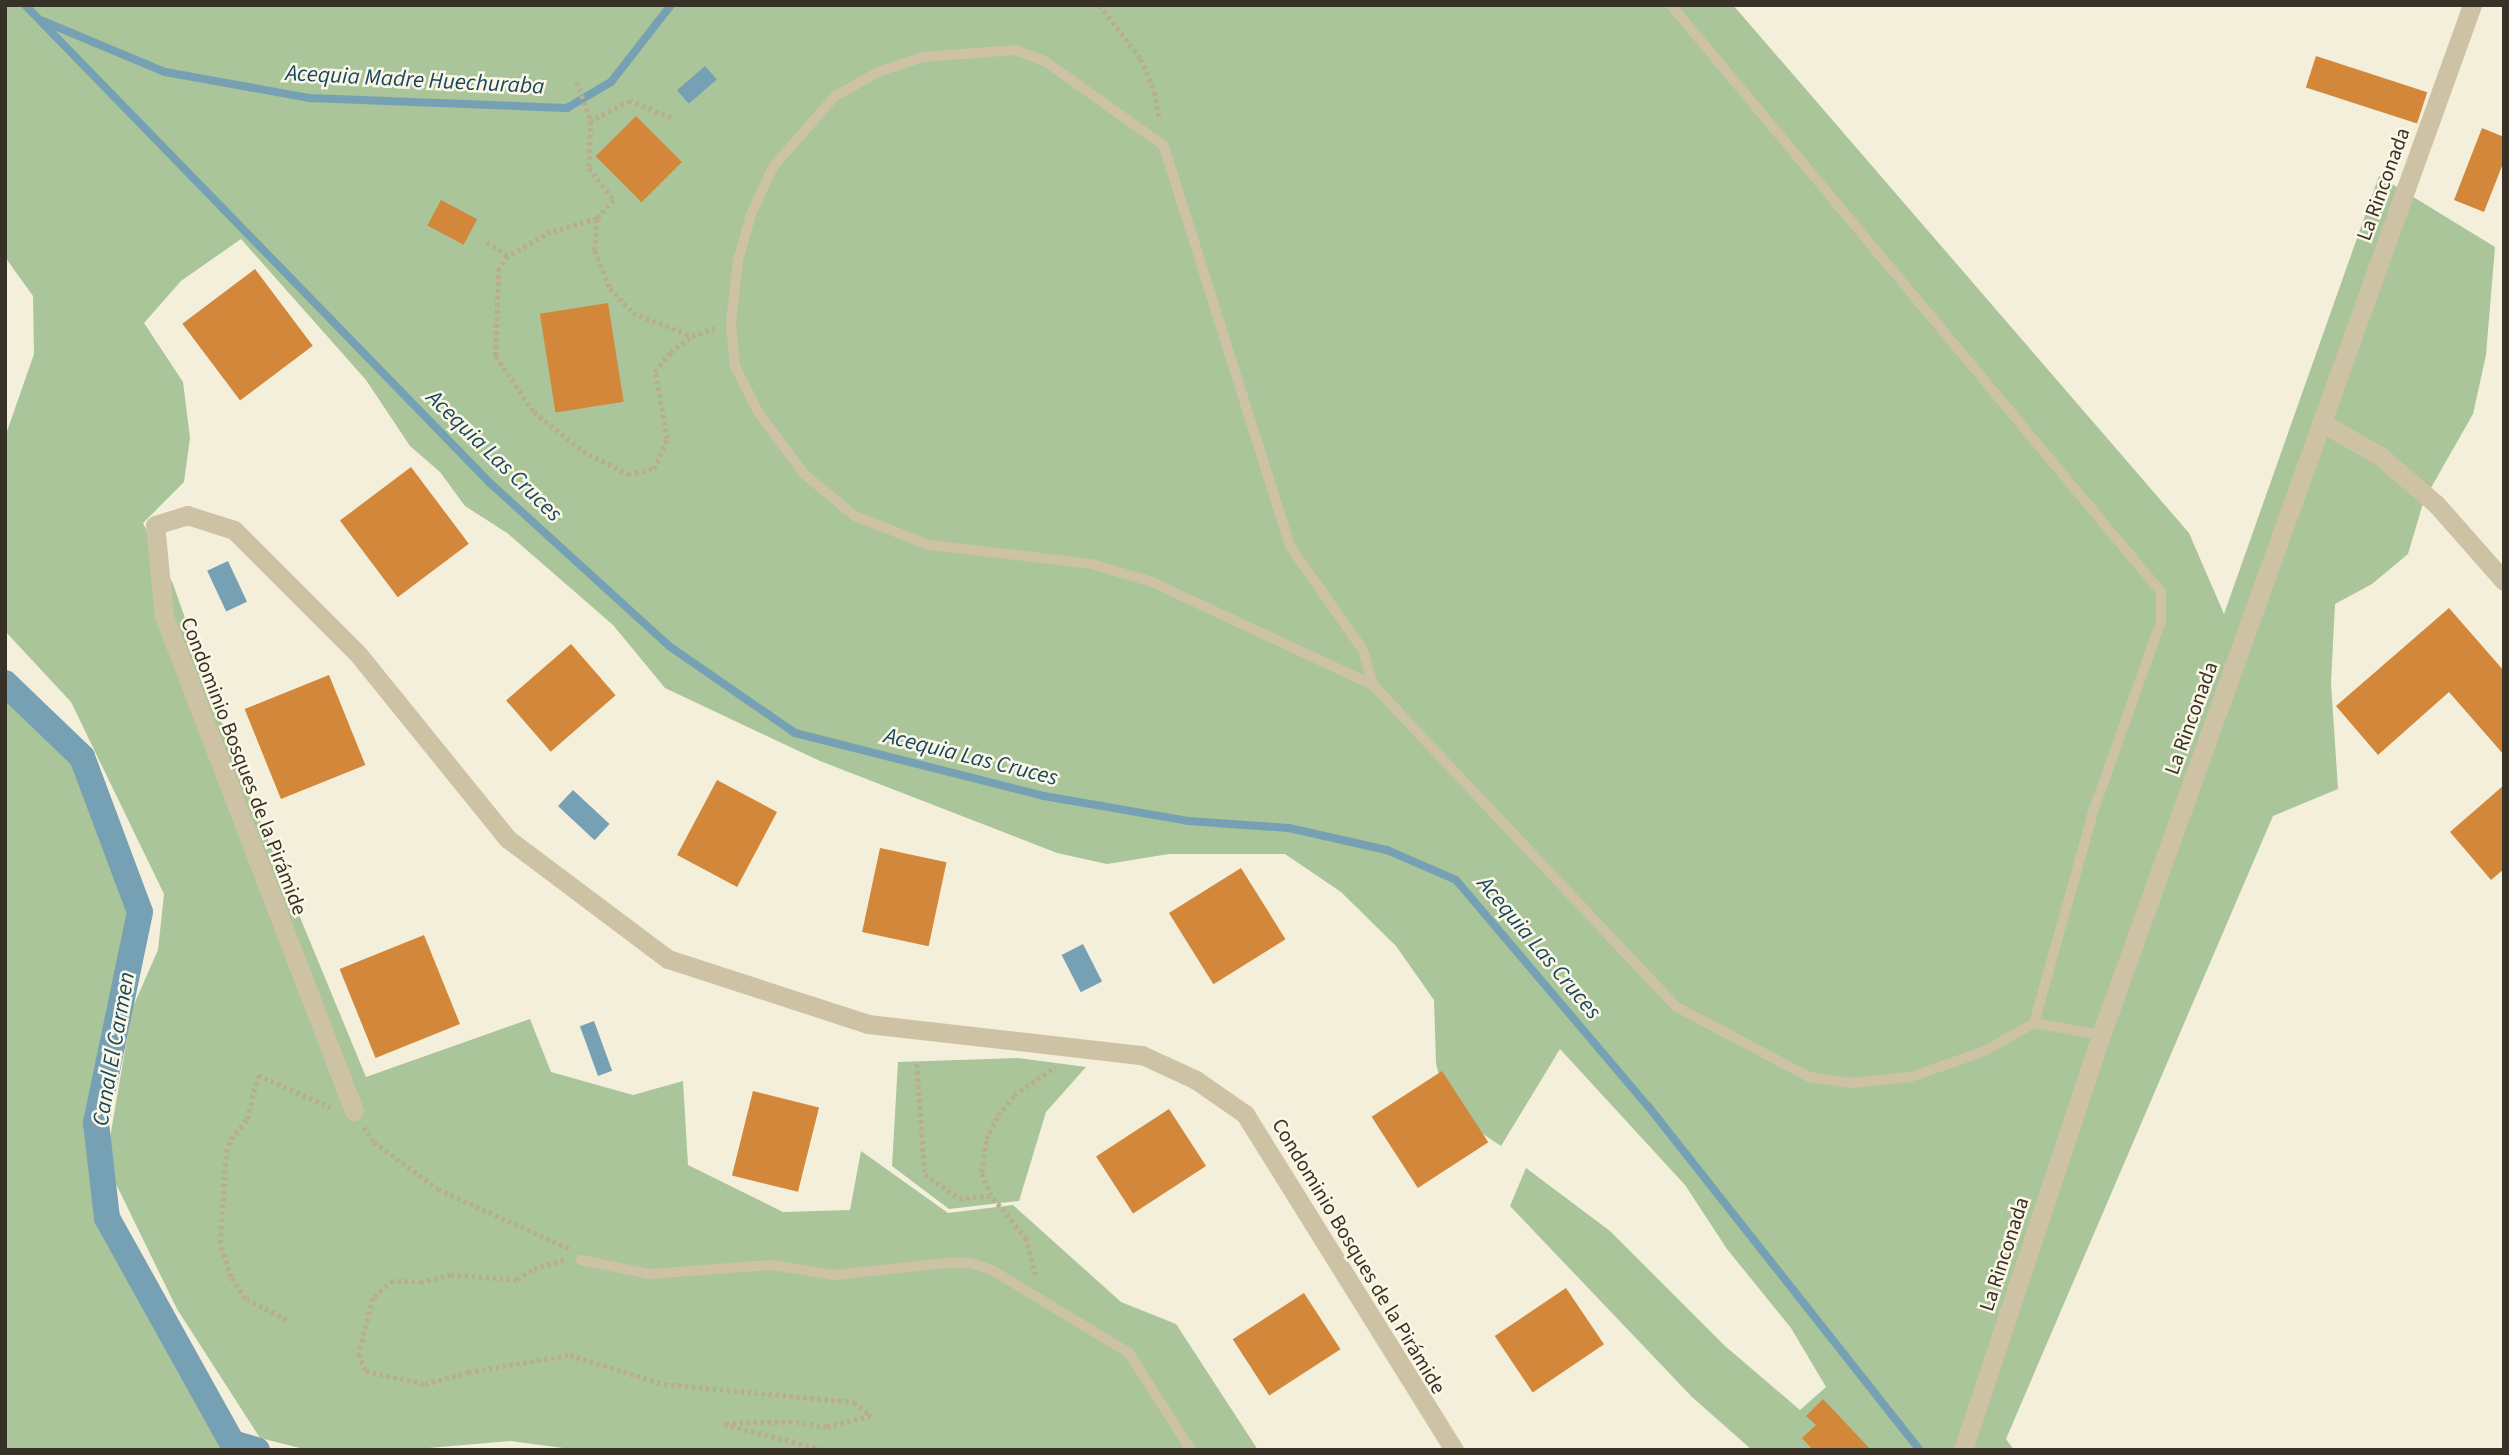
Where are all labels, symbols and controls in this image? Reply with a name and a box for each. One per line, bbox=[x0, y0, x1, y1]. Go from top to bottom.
water label: Acequia Madre Huechuraba bbox=[285, 59, 545, 101]
street label: La Rinconada bbox=[2351, 124, 2415, 244]
water label: Acequia Las Cruces bbox=[420, 384, 568, 528]
street label: Condominio Bosques de la Pirámide bbox=[175, 613, 313, 919]
street label: La Rinconada bbox=[2159, 658, 2223, 778]
water label: Acequia Las Cruces bbox=[881, 722, 1061, 792]
water label: Acequia Las Cruces bbox=[1471, 871, 1607, 1025]
water label: Canal El Carmen bbox=[87, 970, 141, 1128]
street label: Condominio Bosques de la Pirámide bbox=[1267, 1114, 1451, 1398]
street label: La Rinconada bbox=[1974, 1194, 2034, 1314]

